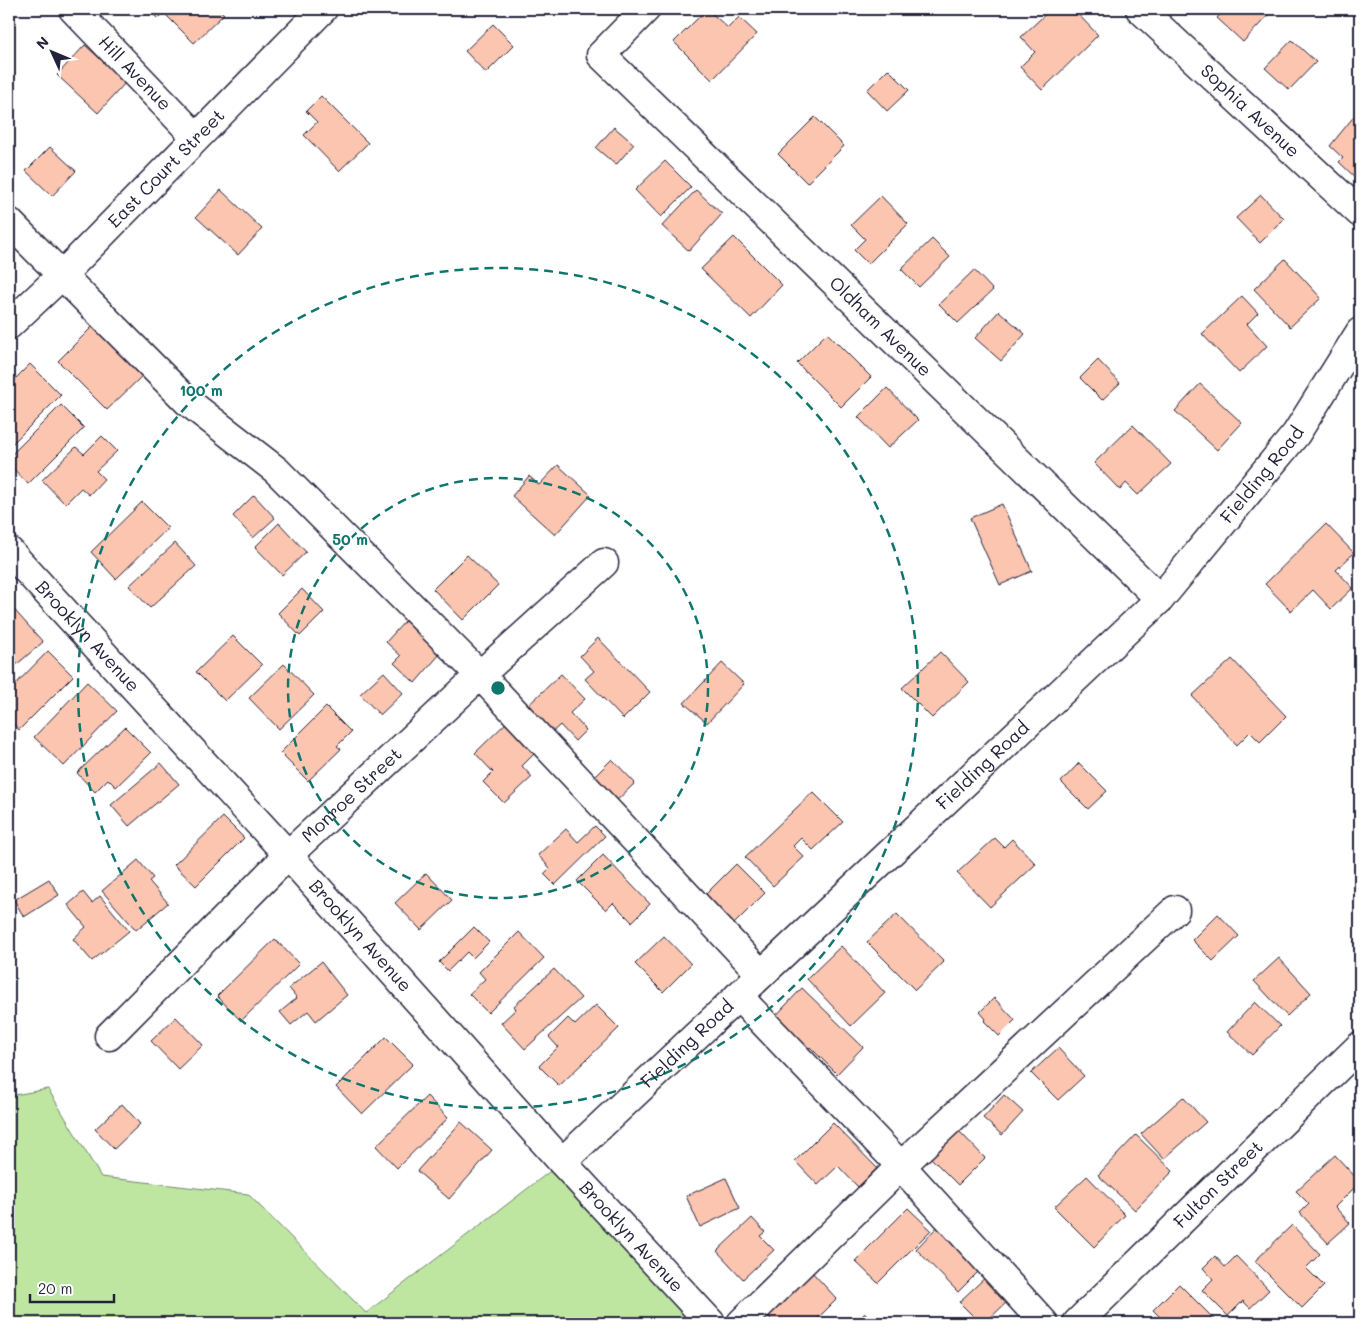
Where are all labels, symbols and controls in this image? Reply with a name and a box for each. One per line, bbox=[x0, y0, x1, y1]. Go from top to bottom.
north arrow bbox=[28, 28, 78, 78]
street label: Hill Avenue bbox=[94, 30, 177, 115]
text: N bbox=[32, 32, 53, 53]
street label: Sophia Avenue bbox=[1196, 58, 1305, 162]
street label: East Court Street bbox=[102, 103, 229, 232]
street label: Oldham Avenue bbox=[825, 271, 937, 381]
text: 100 m bbox=[179, 380, 223, 400]
street label: Fielding Road bbox=[1214, 422, 1309, 528]
text: 50 m bbox=[332, 529, 368, 549]
street label: Brooklyn Avenue bbox=[31, 575, 145, 697]
centre of rings bbox=[489, 679, 507, 697]
street label: Fielding Road bbox=[931, 715, 1034, 815]
street label: Monroe Street bbox=[296, 742, 406, 847]
street label: Brooklyn Avenue bbox=[304, 874, 418, 997]
street label: Fielding Road bbox=[635, 994, 738, 1093]
street label: Fulton Street bbox=[1168, 1135, 1268, 1233]
street label: Brooklyn Avenue bbox=[574, 1175, 689, 1297]
scale bar bbox=[30, 1272, 114, 1304]
text: 20 m bbox=[38, 1278, 72, 1298]

